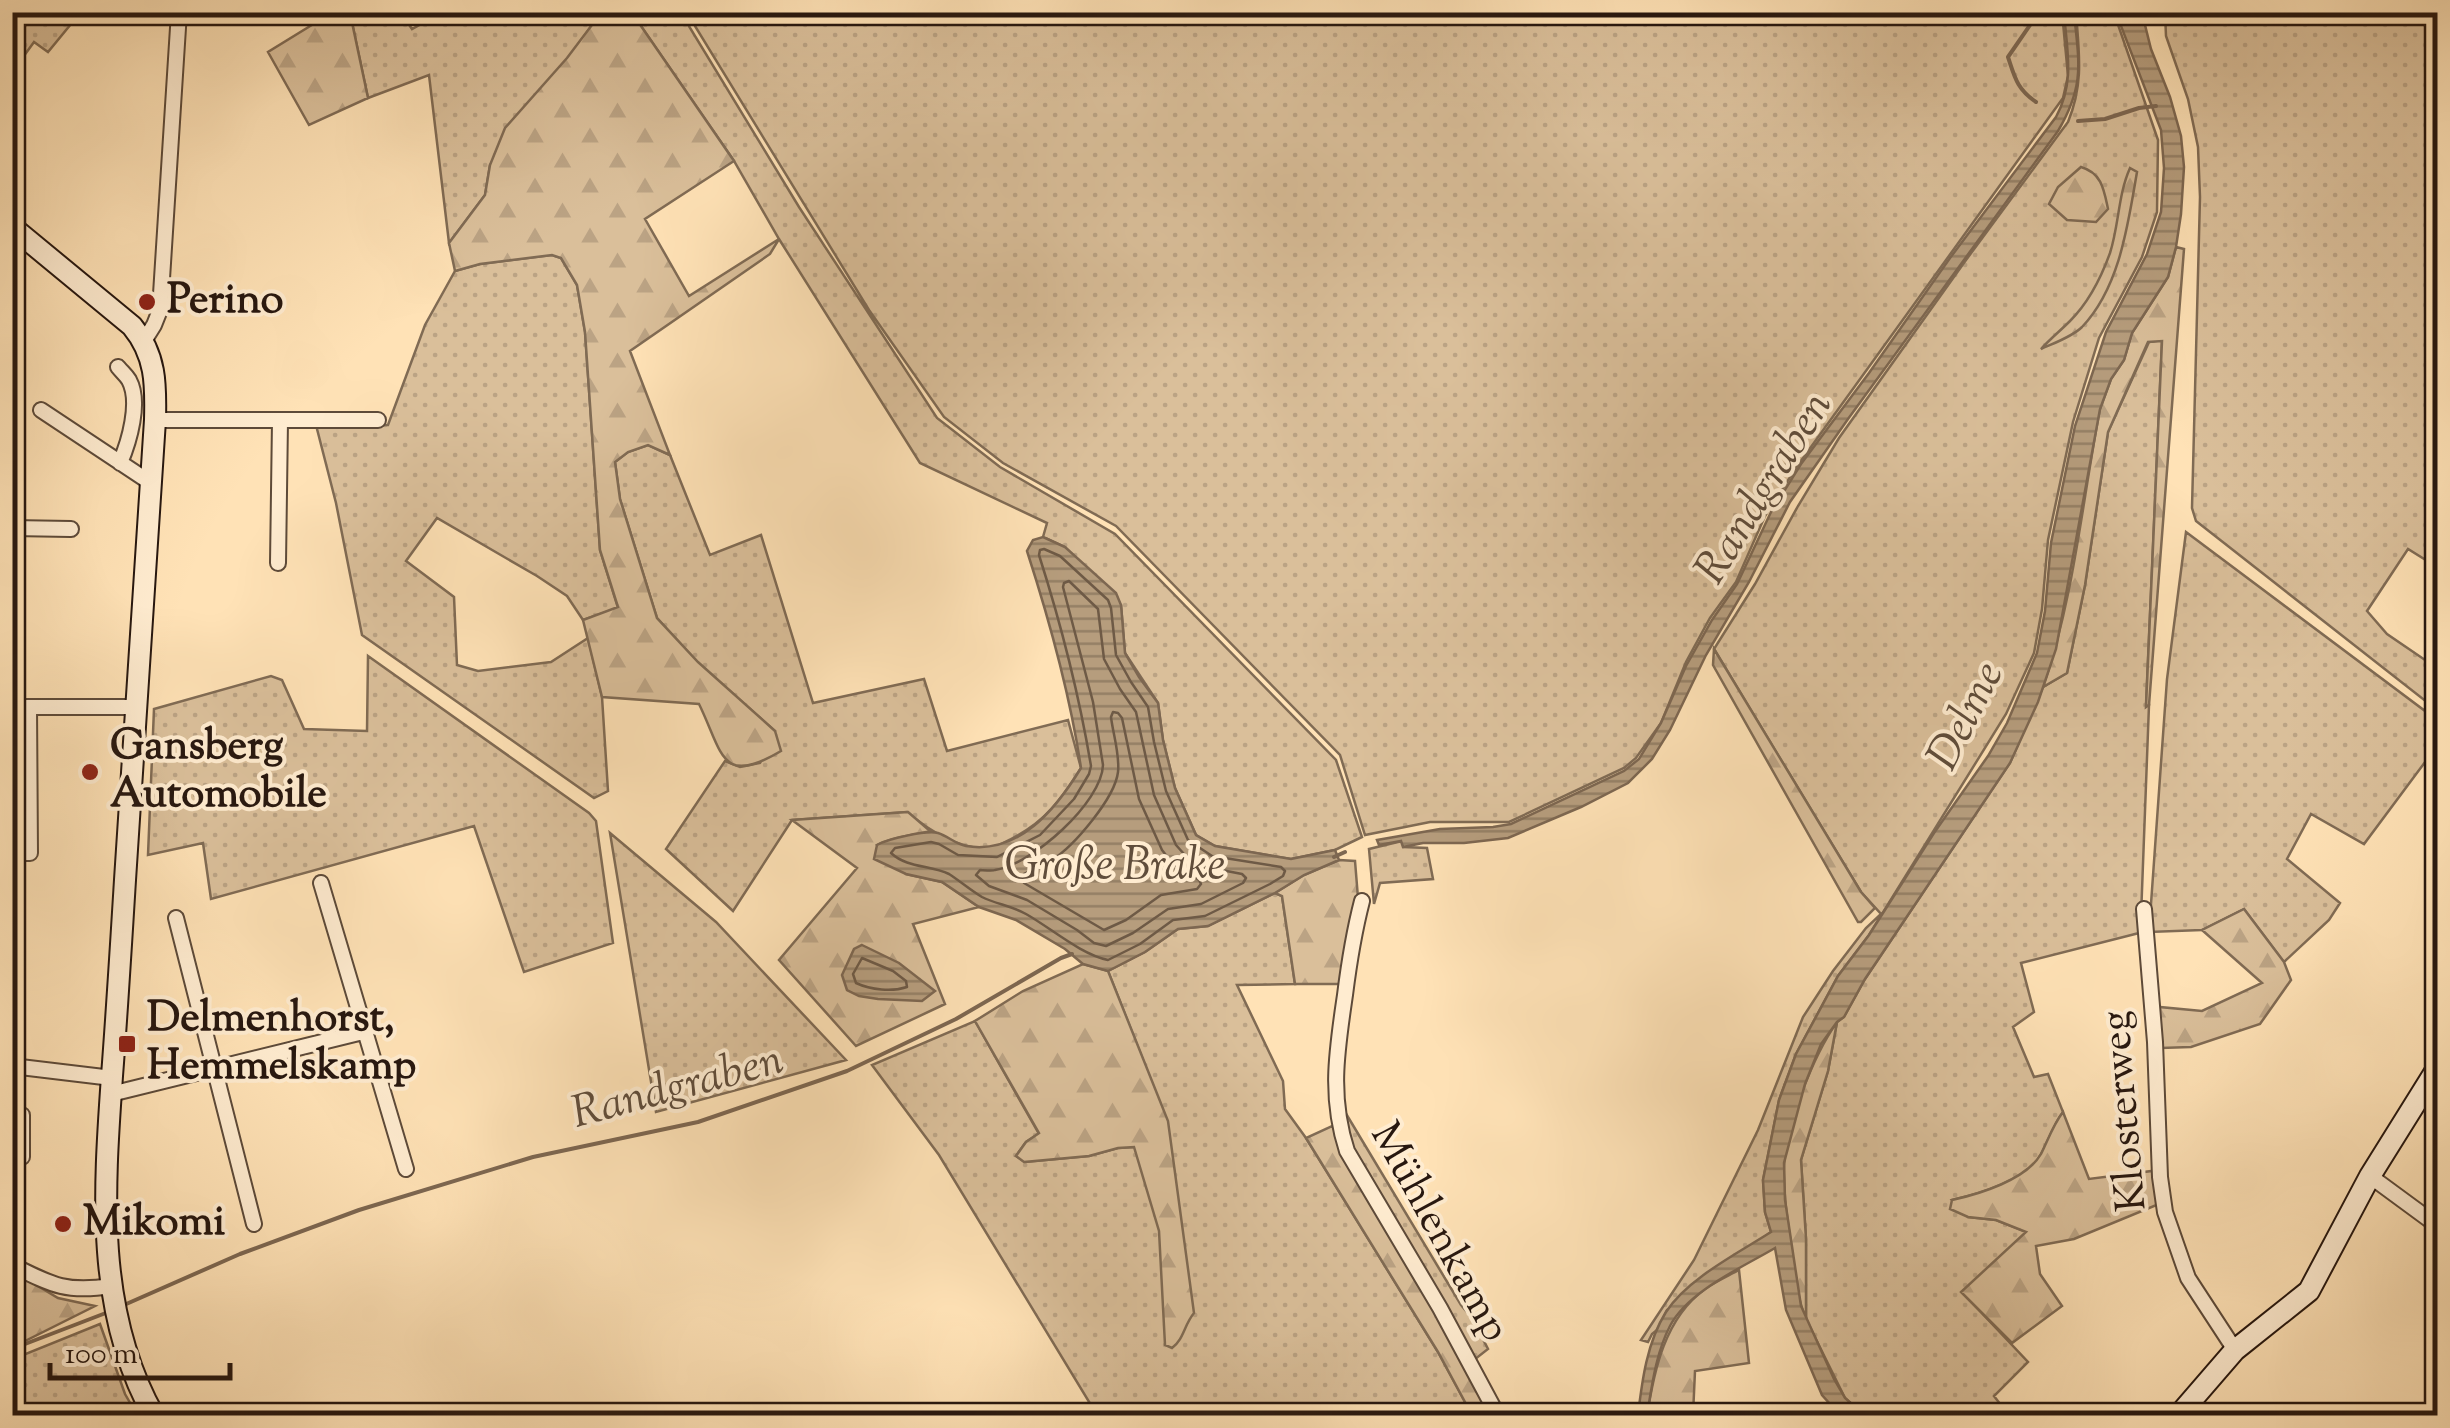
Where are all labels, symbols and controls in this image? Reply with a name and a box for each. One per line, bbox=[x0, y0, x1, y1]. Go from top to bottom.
place label: Perino bbox=[167, 272, 284, 332]
marker: Perino bbox=[136, 291, 158, 313]
water label: Randgraben bbox=[1681, 380, 1851, 598]
water label: Delme bbox=[1913, 651, 2023, 783]
place label: Gansberg Automobile bbox=[110, 718, 327, 826]
marker: Gansberg Automobile bbox=[79, 761, 101, 783]
water label: Große Brake bbox=[1005, 835, 1225, 900]
place label: Delmenhorst, Hemmelskamp bbox=[147, 990, 416, 1098]
street label: Klosterweg bbox=[2087, 1008, 2165, 1214]
water label: Randgraben bbox=[565, 1030, 791, 1148]
marker: Delmenhorst, Hemmelskamp bbox=[116, 1033, 138, 1055]
street label: Mühlenkamp bbox=[1353, 1112, 1523, 1354]
place label: Mikomi bbox=[83, 1194, 225, 1254]
marker: Mikomi bbox=[52, 1213, 74, 1235]
scale bar bbox=[50, 1318, 230, 1380]
text: 100 m bbox=[65, 1334, 138, 1377]

